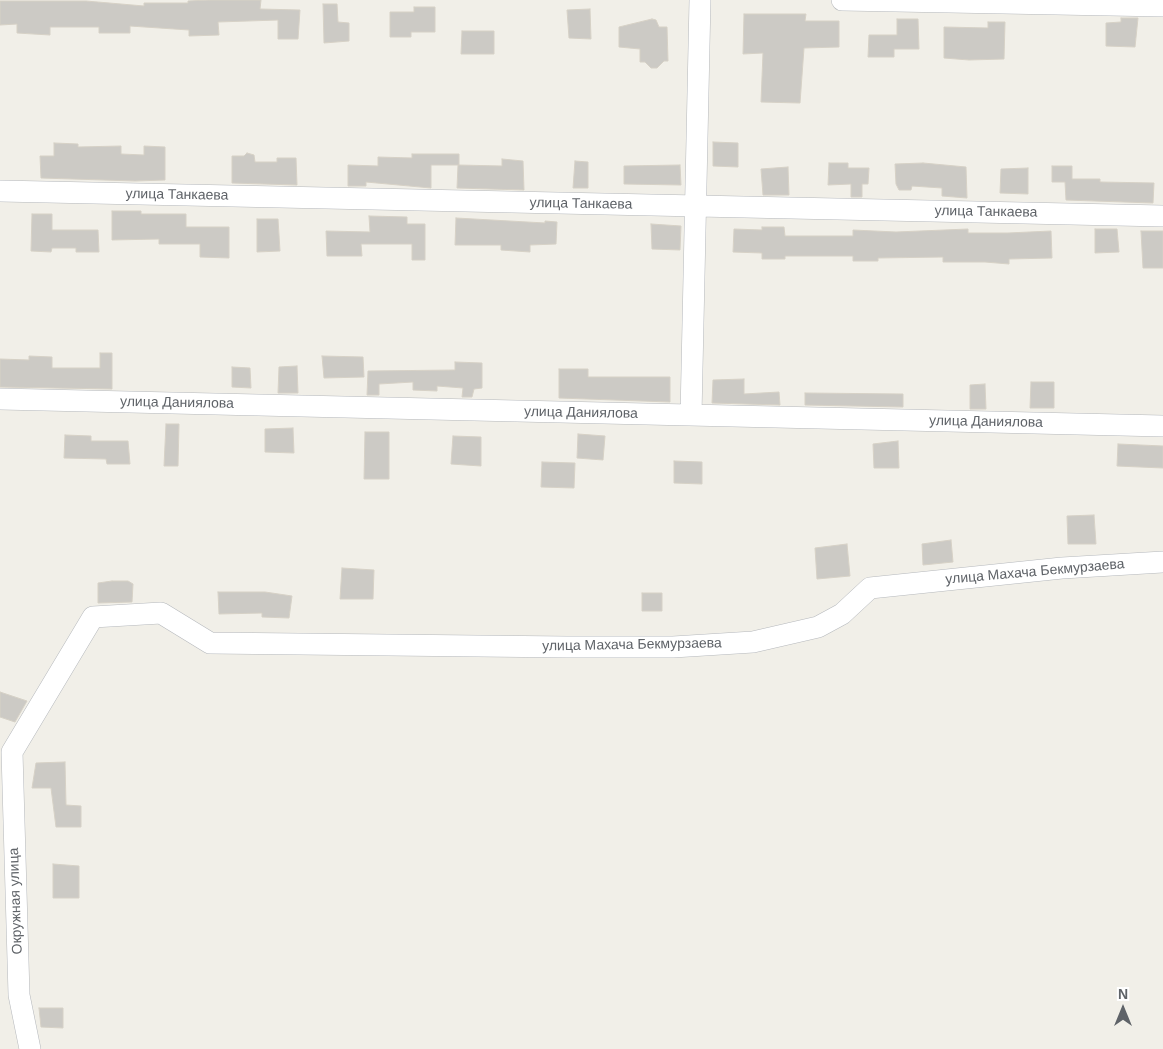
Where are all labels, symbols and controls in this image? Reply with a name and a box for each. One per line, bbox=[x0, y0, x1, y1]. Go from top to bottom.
street label: улица Танкаева bbox=[125, 186, 229, 204]
street label: улица Танкаева bbox=[529, 195, 633, 213]
street label: улица Танкаева bbox=[934, 203, 1038, 221]
street label: улица Даниялова bbox=[120, 394, 234, 412]
street label: улица Даниялова bbox=[524, 404, 638, 422]
street label: улица Даниялова bbox=[929, 413, 1043, 431]
street label: улица Махача Бекмурзаева bbox=[945, 556, 1125, 588]
street label: улица Махача Бекмурзаева bbox=[542, 635, 722, 655]
street label: Окружная улица bbox=[6, 847, 26, 955]
north arrow bbox=[1098, 984, 1148, 1034]
text: N bbox=[1118, 986, 1128, 1002]

